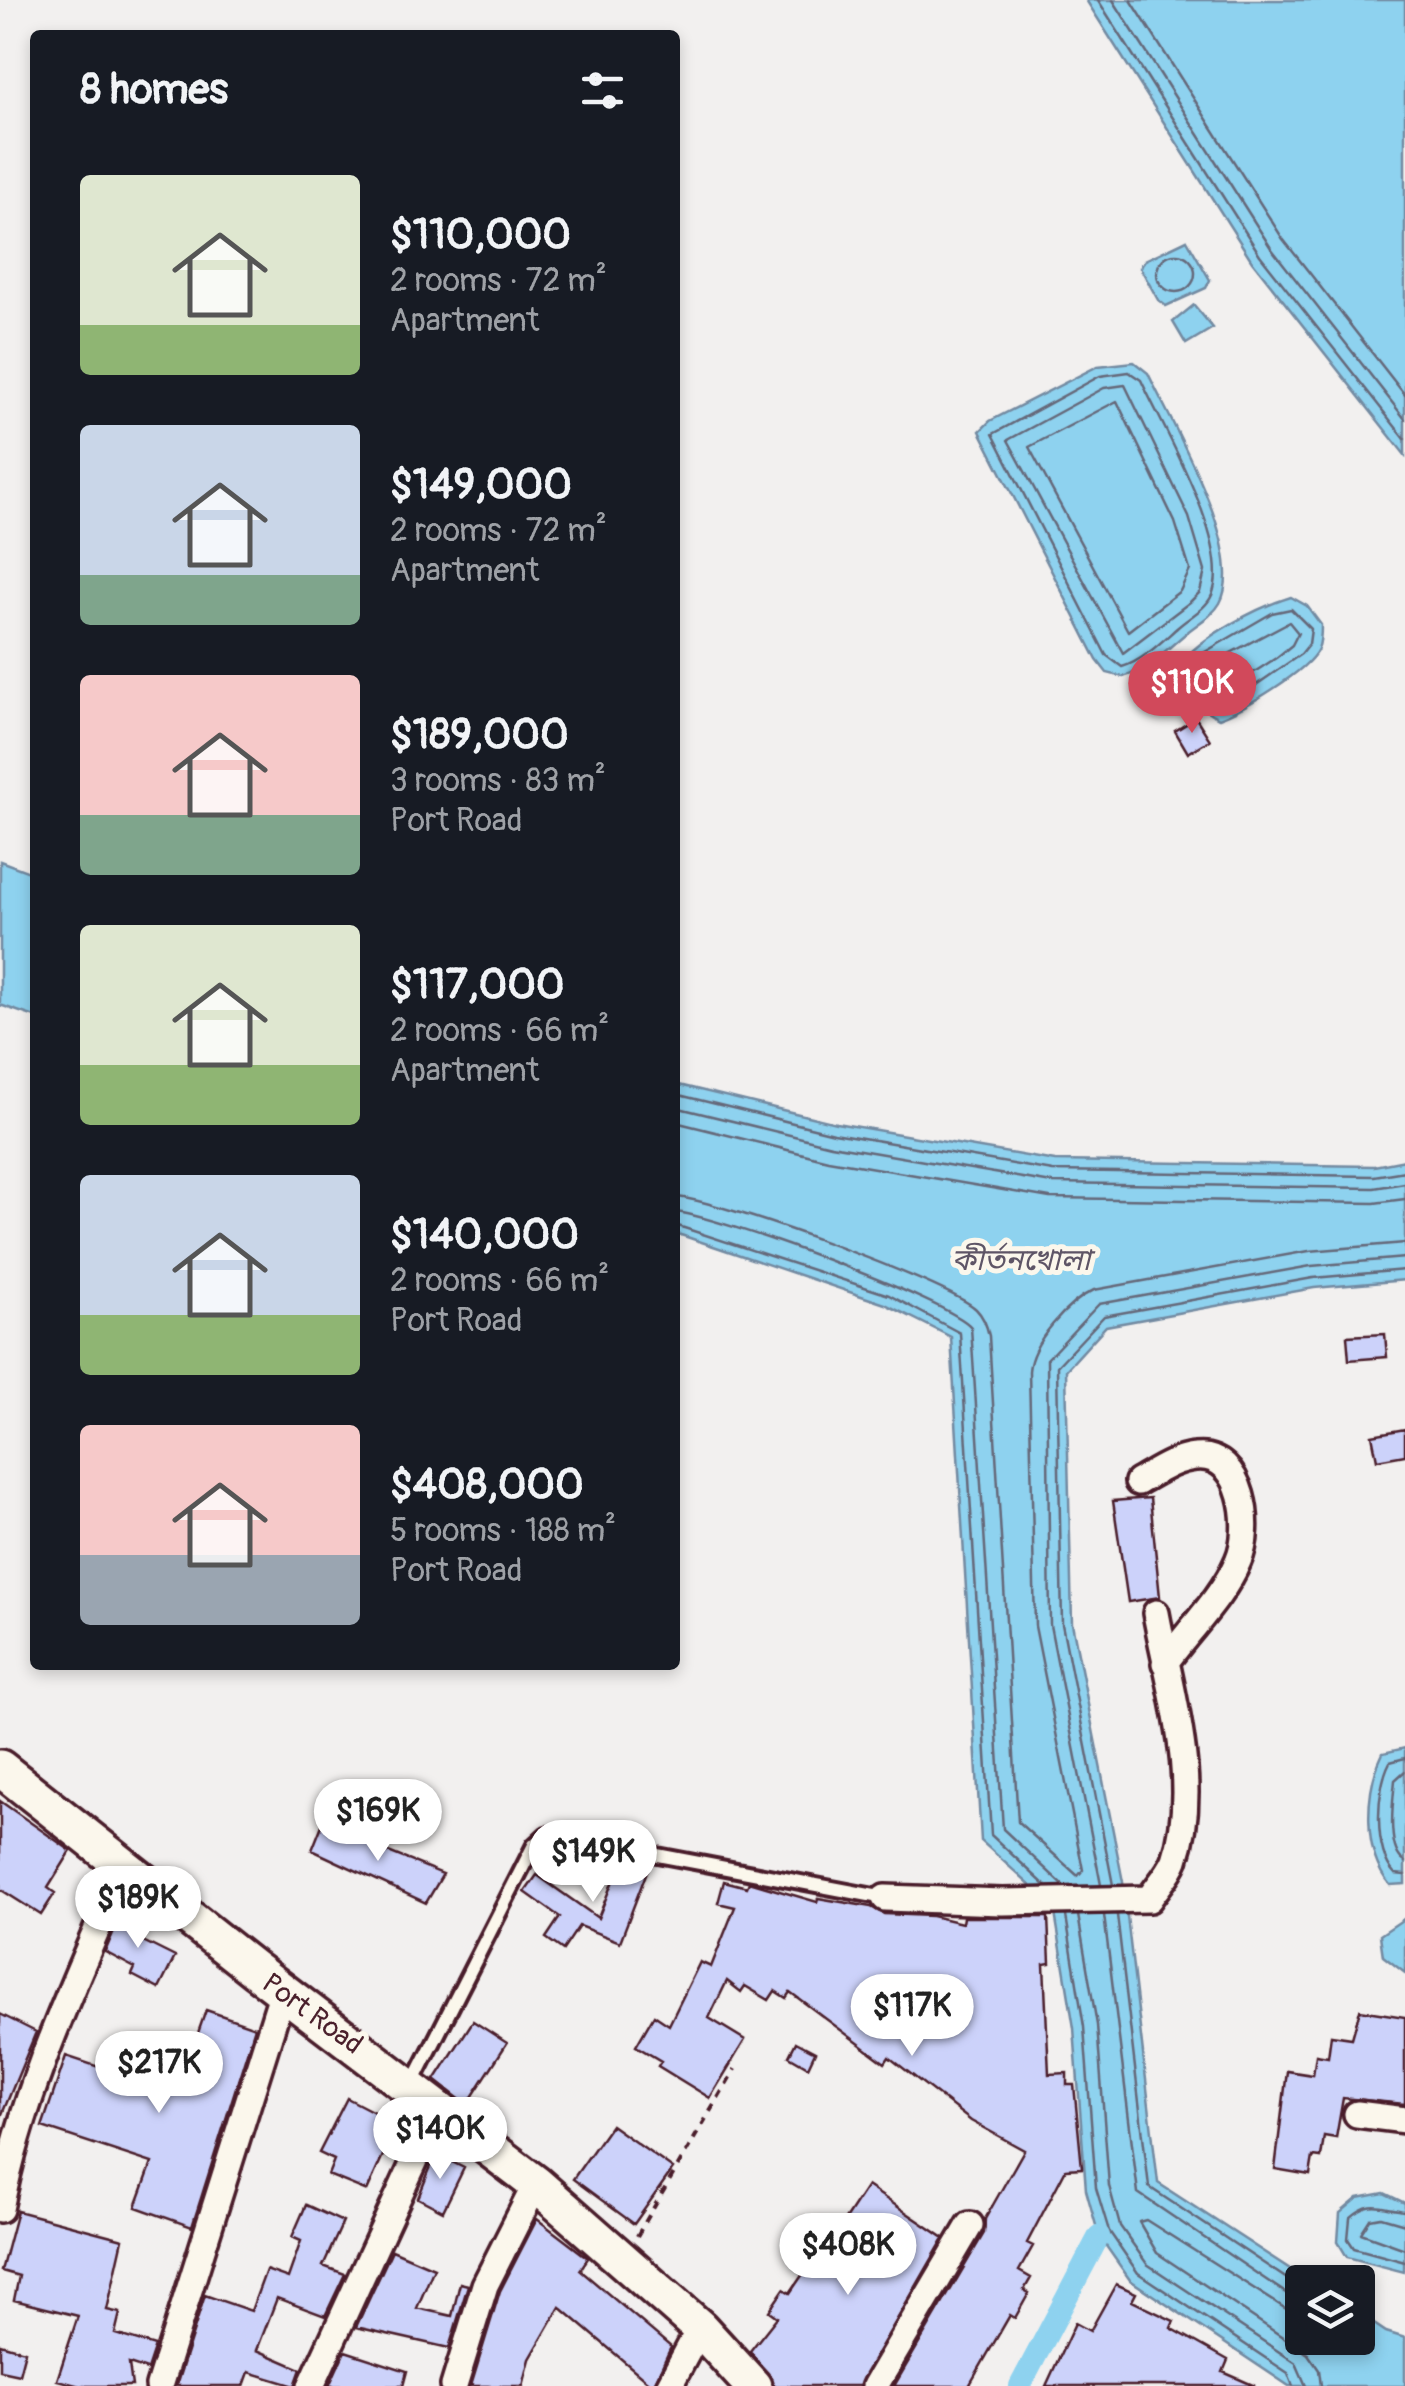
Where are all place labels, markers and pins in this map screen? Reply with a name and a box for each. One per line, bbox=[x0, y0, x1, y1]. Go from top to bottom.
pin: $110K bbox=[1122, 651, 1262, 736]
pin: $169K bbox=[308, 1779, 448, 1864]
pin: $149K bbox=[523, 1820, 663, 1905]
pin: $189K bbox=[68, 1866, 208, 1951]
pin: $117K bbox=[842, 1974, 982, 2059]
pin: $217K bbox=[89, 2031, 229, 2116]
pin: $140K bbox=[370, 2097, 510, 2182]
pin: $408K bbox=[778, 2213, 918, 2298]

